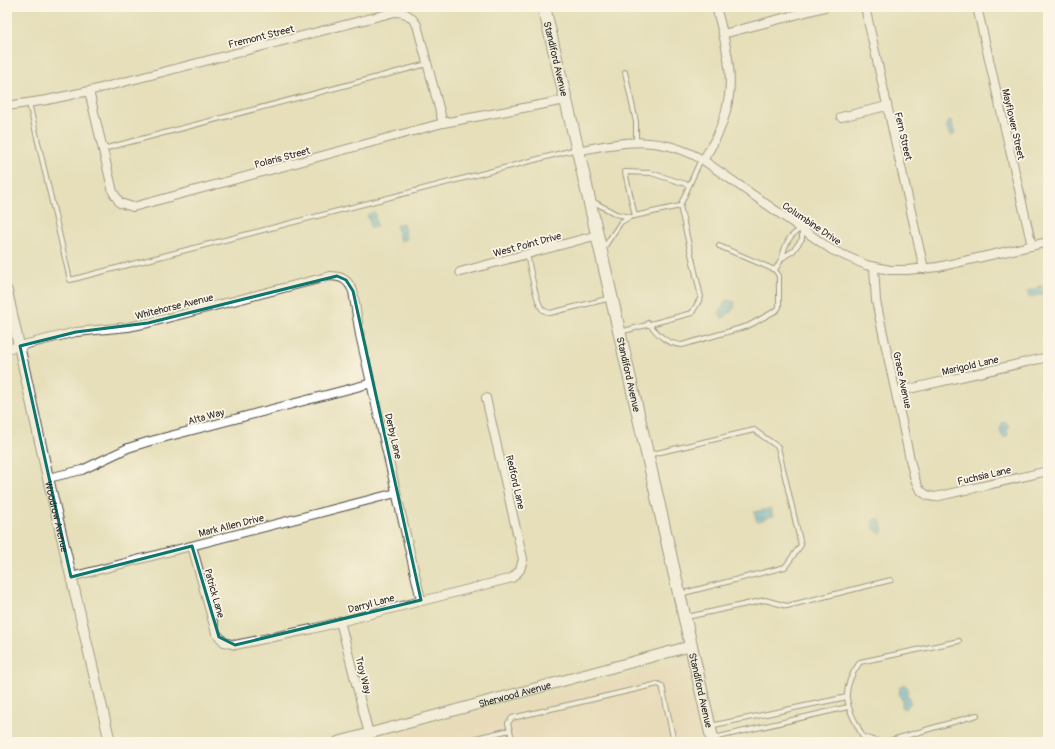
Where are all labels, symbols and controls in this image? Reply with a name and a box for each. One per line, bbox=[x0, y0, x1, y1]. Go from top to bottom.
street label: Standiford Avenue bbox=[541, 20, 570, 98]
street label: Fremont Street bbox=[227, 23, 296, 51]
street label: Mayflower Street bbox=[999, 88, 1027, 162]
street label: Fern Street bbox=[892, 111, 915, 162]
street label: Polaris Street bbox=[253, 145, 312, 171]
street label: Columbine Drive bbox=[780, 200, 843, 248]
street label: West Point Drive bbox=[492, 230, 563, 260]
street label: Whitehorse Avenue bbox=[134, 291, 215, 322]
street label: Standiford Avenue bbox=[614, 336, 642, 413]
street label: Grace Avenue bbox=[890, 351, 914, 410]
street label: Marigold Lane bbox=[941, 354, 1000, 378]
street label: Alta Way bbox=[187, 406, 226, 428]
street label: Derby Lane bbox=[382, 412, 404, 460]
street label: Redford Lane bbox=[503, 454, 527, 511]
street label: Fuchsia Lane bbox=[956, 464, 1012, 488]
street label: Woodrow Avenue bbox=[42, 480, 70, 553]
street label: Mark Allen Drive bbox=[197, 512, 265, 540]
street label: Patrick Lane bbox=[201, 567, 227, 619]
street label: Darryl Lane bbox=[347, 592, 396, 616]
street label: Standiford Avenue bbox=[686, 652, 715, 729]
street label: Troy Way bbox=[353, 655, 374, 696]
street label: Sherwood Avenue bbox=[477, 679, 552, 710]

